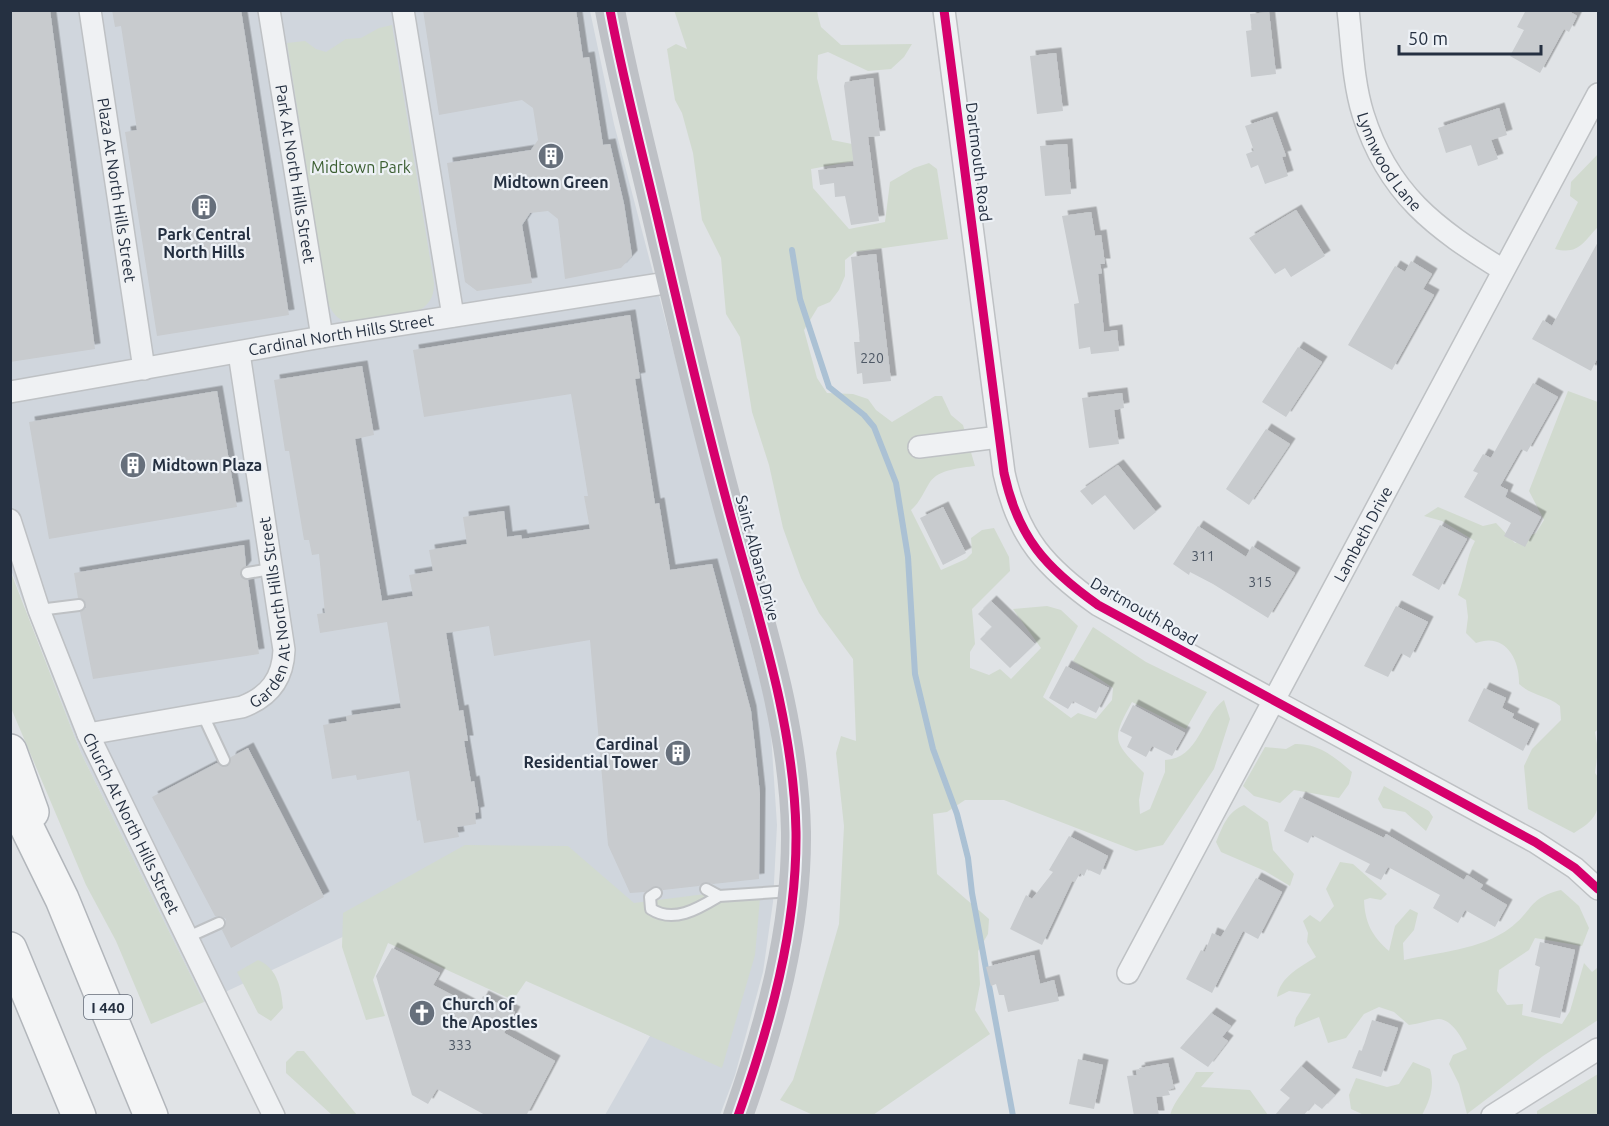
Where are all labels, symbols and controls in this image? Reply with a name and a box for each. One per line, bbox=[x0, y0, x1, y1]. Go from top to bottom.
scale bar bbox=[1399, 18, 1542, 56]
text: 50 m bbox=[1408, 28, 1448, 48]
street label: Park At North Hills Street bbox=[272, 83, 319, 265]
street label: Plaza At North Hills Street bbox=[94, 96, 140, 284]
street label: Dartmouth Road bbox=[963, 101, 995, 223]
street label: Lynnwood Lane bbox=[1354, 110, 1426, 215]
building icon: Midtown Green bbox=[536, 141, 566, 171]
park label: Midtown Park bbox=[311, 158, 411, 176]
place label: Midtown Green bbox=[493, 173, 609, 191]
building icon: Park Central North Hills bbox=[189, 192, 219, 222]
place label: Park Central North Hills bbox=[157, 225, 251, 261]
street label: Cardinal North Hills Street bbox=[247, 310, 436, 359]
house number: 220 bbox=[860, 350, 884, 366]
building icon: Midtown Plaza bbox=[118, 450, 148, 480]
place label: Midtown Plaza bbox=[152, 456, 262, 474]
street label: Lambeth Drive bbox=[1330, 483, 1396, 585]
street label: Saint Albans Drive bbox=[733, 493, 783, 623]
street label: Garden At North Hills Street bbox=[246, 515, 293, 711]
house number: 311 bbox=[1191, 548, 1215, 564]
street label: Dartmouth Road bbox=[1087, 573, 1201, 649]
house number: 315 bbox=[1248, 574, 1272, 590]
street label: Church At North Hills Street bbox=[80, 729, 183, 917]
place label: Cardinal Residential Tower bbox=[524, 735, 658, 771]
building icon: Cardinal Residential Tower bbox=[663, 738, 693, 768]
road number: I 440 bbox=[84, 995, 132, 1019]
place label: Church of the Apostles bbox=[442, 995, 538, 1031]
church icon: Church of the Apostles bbox=[407, 998, 437, 1028]
house number: 333 bbox=[448, 1037, 472, 1053]

